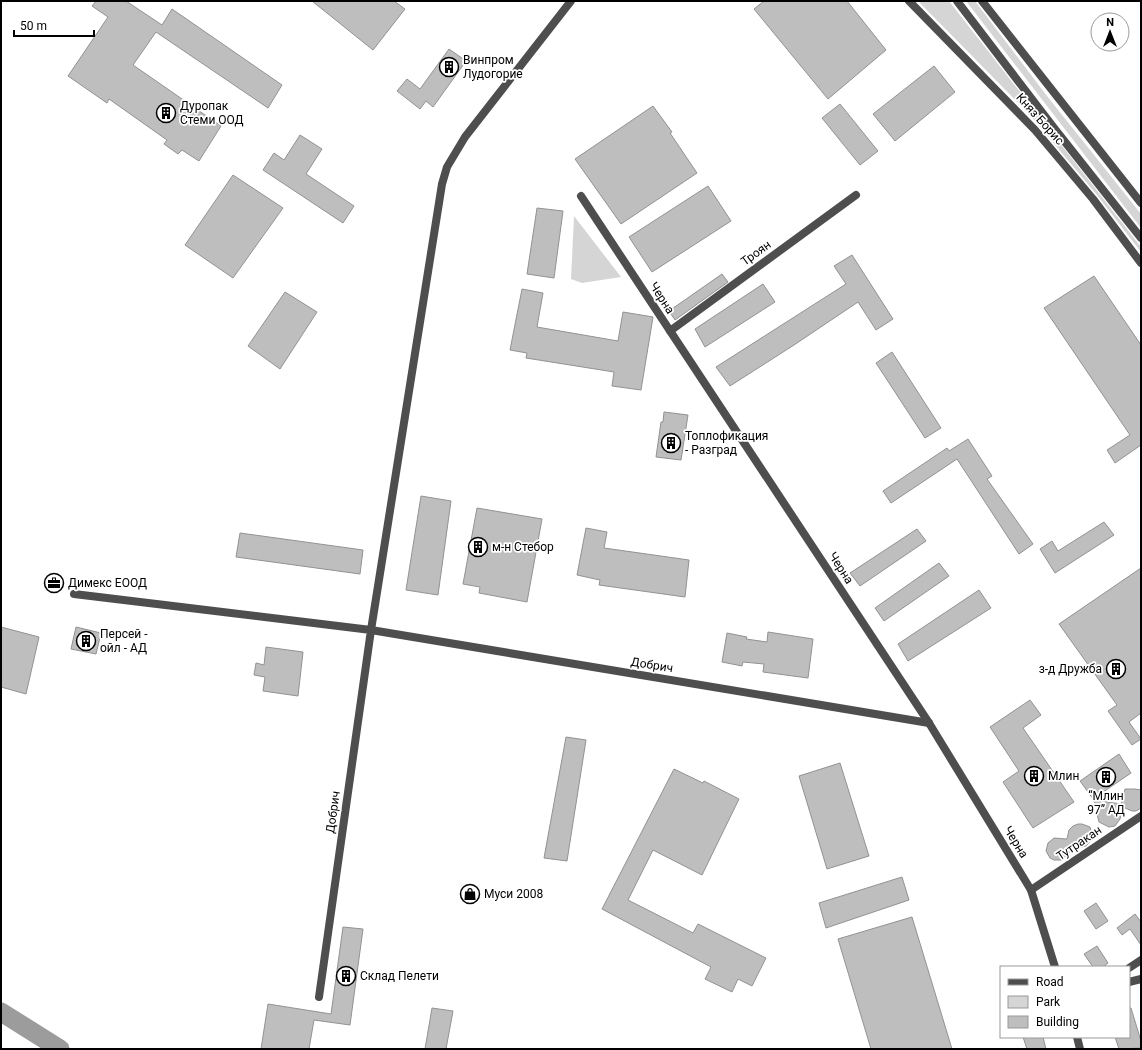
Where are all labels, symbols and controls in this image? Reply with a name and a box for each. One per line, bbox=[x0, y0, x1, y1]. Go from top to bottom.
scale bar bbox=[14, 12, 94, 38]
north arrow bbox=[1090, 12, 1130, 52]
text: N bbox=[1106, 16, 1114, 29]
text: 50 m bbox=[20, 19, 47, 33]
place label: Винпром Лудогорие bbox=[463, 53, 523, 81]
building icon: Винпром Лудогорие bbox=[438, 56, 460, 78]
street label: Княз Борис bbox=[1013, 90, 1067, 148]
place label: Дуропак Стеми ООД bbox=[180, 99, 244, 127]
building icon: Дуропак Стеми ООД bbox=[155, 102, 177, 124]
street label: Троян bbox=[738, 237, 774, 269]
street label: Черна bbox=[647, 280, 677, 316]
place label: Топлофикация - Разград bbox=[685, 429, 768, 457]
building icon: Топлофикация - Разград bbox=[660, 432, 682, 454]
building icon: м-н Стебор bbox=[467, 536, 489, 558]
place label: м-н Стебор bbox=[492, 540, 554, 554]
street label: Черна bbox=[826, 550, 856, 586]
office icon: Димекс ЕООД bbox=[43, 572, 65, 594]
place label: Димекс ЕООД bbox=[68, 576, 147, 590]
place label: Персей - ойл - АД bbox=[100, 627, 148, 655]
building icon: Персей - ойл - АД bbox=[75, 630, 97, 652]
street label: Добрич bbox=[630, 655, 674, 675]
building icon: з-д Дружба bbox=[1105, 658, 1127, 680]
place label: з-д Дружба bbox=[1039, 662, 1102, 676]
building icon: Млин bbox=[1023, 765, 1045, 787]
building icon: “Млин 97” АД bbox=[1095, 766, 1117, 788]
place label: Млин bbox=[1048, 769, 1079, 783]
place label: “Млин 97” АД bbox=[1087, 789, 1125, 817]
street label: Добрич bbox=[323, 790, 343, 834]
street label: Черна bbox=[1001, 823, 1031, 861]
street label: Тутракан bbox=[1054, 823, 1104, 863]
shop icon: Муси 2008 bbox=[459, 883, 481, 905]
place label: Муси 2008 bbox=[484, 887, 543, 901]
building icon: Склад Пелети bbox=[335, 965, 357, 987]
legend bbox=[1000, 966, 1130, 1038]
place label: Склад Пелети bbox=[360, 969, 439, 983]
text: Road bbox=[1036, 975, 1064, 989]
text: Park bbox=[1036, 995, 1061, 1009]
text: Building bbox=[1036, 1015, 1079, 1029]

